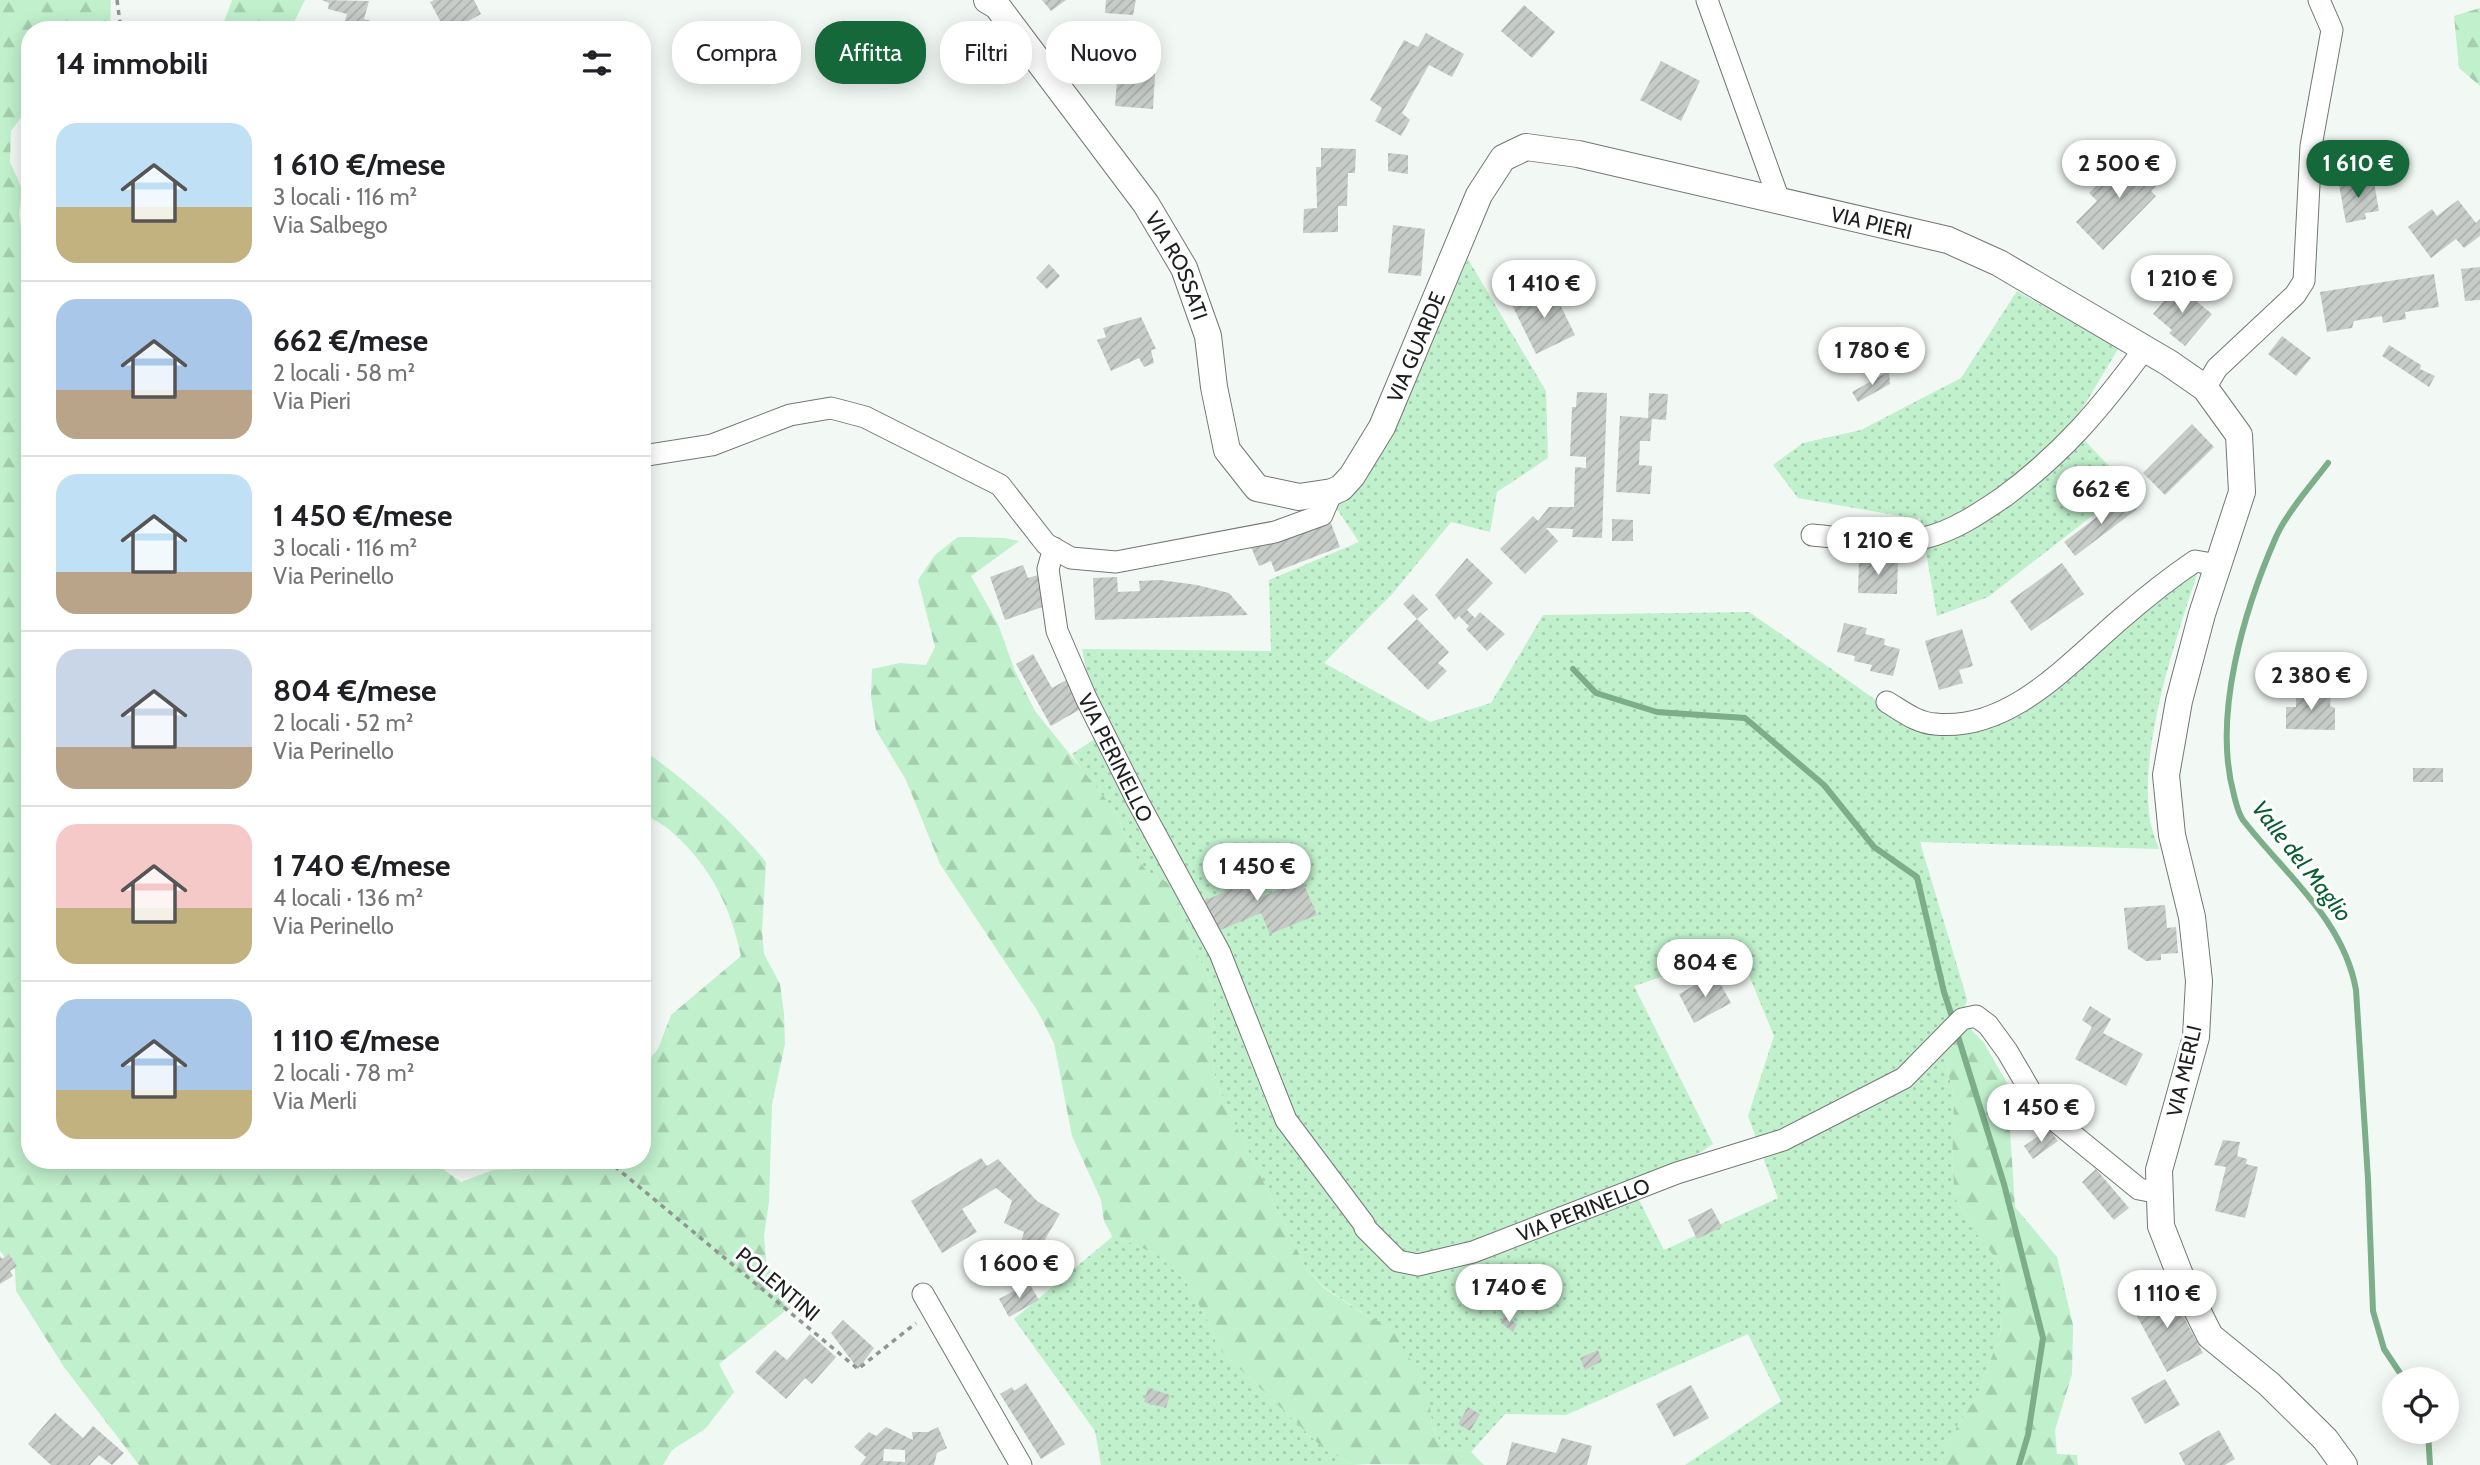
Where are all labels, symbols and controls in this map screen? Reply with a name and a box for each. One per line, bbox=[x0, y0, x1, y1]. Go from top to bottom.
chip: Compra bbox=[672, 21, 801, 84]
chip: Affitta bbox=[815, 21, 926, 84]
chip: Filtri bbox=[940, 21, 1032, 84]
chip: Nuovo bbox=[1046, 21, 1161, 84]
icon: filters bbox=[578, 44, 616, 82]
text: 14 immobili bbox=[56, 45, 208, 82]
pin: 2 500 € bbox=[2054, 140, 2184, 200]
pin: 1 610 € bbox=[2293, 140, 2423, 200]
text: 1 610 €/mese bbox=[273, 146, 446, 183]
text: 2 500 € bbox=[2078, 149, 2160, 177]
text: 1 610 € bbox=[2322, 149, 2394, 177]
icon: home bbox=[112, 151, 196, 235]
text: 3 locali · 116 m² bbox=[273, 183, 417, 211]
street label: VIA PIERI bbox=[1828, 201, 1915, 244]
street label: VIA ROSSATI bbox=[1141, 207, 1214, 323]
text: Via Salbego bbox=[273, 211, 388, 239]
pin: 1 210 € bbox=[2117, 256, 2247, 315]
pin: 1 410 € bbox=[1479, 260, 1609, 320]
text: 1 210 € bbox=[2147, 264, 2217, 292]
text: 1 410 € bbox=[1508, 269, 1580, 297]
street label: VIA GUARDE bbox=[1381, 288, 1450, 406]
text: 662 €/mese bbox=[273, 322, 428, 359]
icon: home bbox=[112, 327, 196, 411]
pin: 1 780 € bbox=[1807, 328, 1937, 387]
text: 1 780 € bbox=[1834, 336, 1910, 364]
text: 2 locali · 58 m² bbox=[273, 359, 415, 387]
text: Via Pieri bbox=[273, 387, 351, 415]
pin: 662 € bbox=[2052, 466, 2150, 526]
text: 662 € bbox=[2072, 475, 2130, 503]
text: 1 450 €/mese bbox=[273, 497, 452, 534]
icon: home bbox=[112, 502, 196, 586]
pin: 1 210 € bbox=[1813, 518, 1943, 577]
text: 1 210 € bbox=[1843, 526, 1913, 554]
text: 3 locali · 116 m² bbox=[273, 534, 417, 562]
text: Via Perinello bbox=[273, 562, 394, 590]
pin: 2 380 € bbox=[2246, 652, 2376, 712]
text: 2 380 € bbox=[2271, 661, 2351, 689]
text: 804 €/mese bbox=[273, 672, 437, 709]
icon: home bbox=[112, 677, 196, 761]
street label: VIA PERINELLO bbox=[1073, 689, 1159, 826]
text: 2 locali · 52 m² bbox=[273, 709, 413, 737]
text: Via Perinello bbox=[273, 737, 394, 765]
water label: Valle del Maglio bbox=[2246, 795, 2358, 927]
pin: 1 450 € bbox=[1192, 844, 1322, 903]
text: 1 740 €/mese bbox=[273, 847, 451, 884]
icon: home bbox=[112, 852, 196, 936]
text: 1 450 € bbox=[1219, 852, 1295, 880]
text: 4 locali · 136 m² bbox=[273, 884, 423, 912]
text: Via Perinello bbox=[273, 912, 394, 940]
pin: 804 € bbox=[1656, 940, 1754, 999]
text: 804 € bbox=[1673, 948, 1737, 976]
text: 1 110 €/mese bbox=[273, 1022, 440, 1059]
street label: VIA MERLI bbox=[2161, 1023, 2207, 1119]
icon: home bbox=[112, 1027, 196, 1111]
text: 2 locali · 78 m² bbox=[273, 1059, 414, 1087]
pin: 1 450 € bbox=[1976, 1084, 2106, 1144]
text: Via Merli bbox=[273, 1087, 357, 1115]
text: 1 450 € bbox=[2003, 1093, 2079, 1121]
street label: VIA PERINELLO bbox=[1513, 1172, 1653, 1246]
pin: 1 600 € bbox=[954, 1240, 1084, 1300]
street label: POLENTINI bbox=[731, 1242, 825, 1326]
text: 1 600 € bbox=[980, 1249, 1058, 1277]
pin: 1 740 € bbox=[1444, 1264, 1574, 1324]
pin: 1 110 € bbox=[2102, 1270, 2232, 1330]
text: 1 740 € bbox=[1471, 1273, 1547, 1301]
text: 1 110 € bbox=[2134, 1279, 2200, 1307]
map controls bbox=[2382, 1367, 2459, 1444]
button: locate bbox=[2382, 1367, 2459, 1444]

